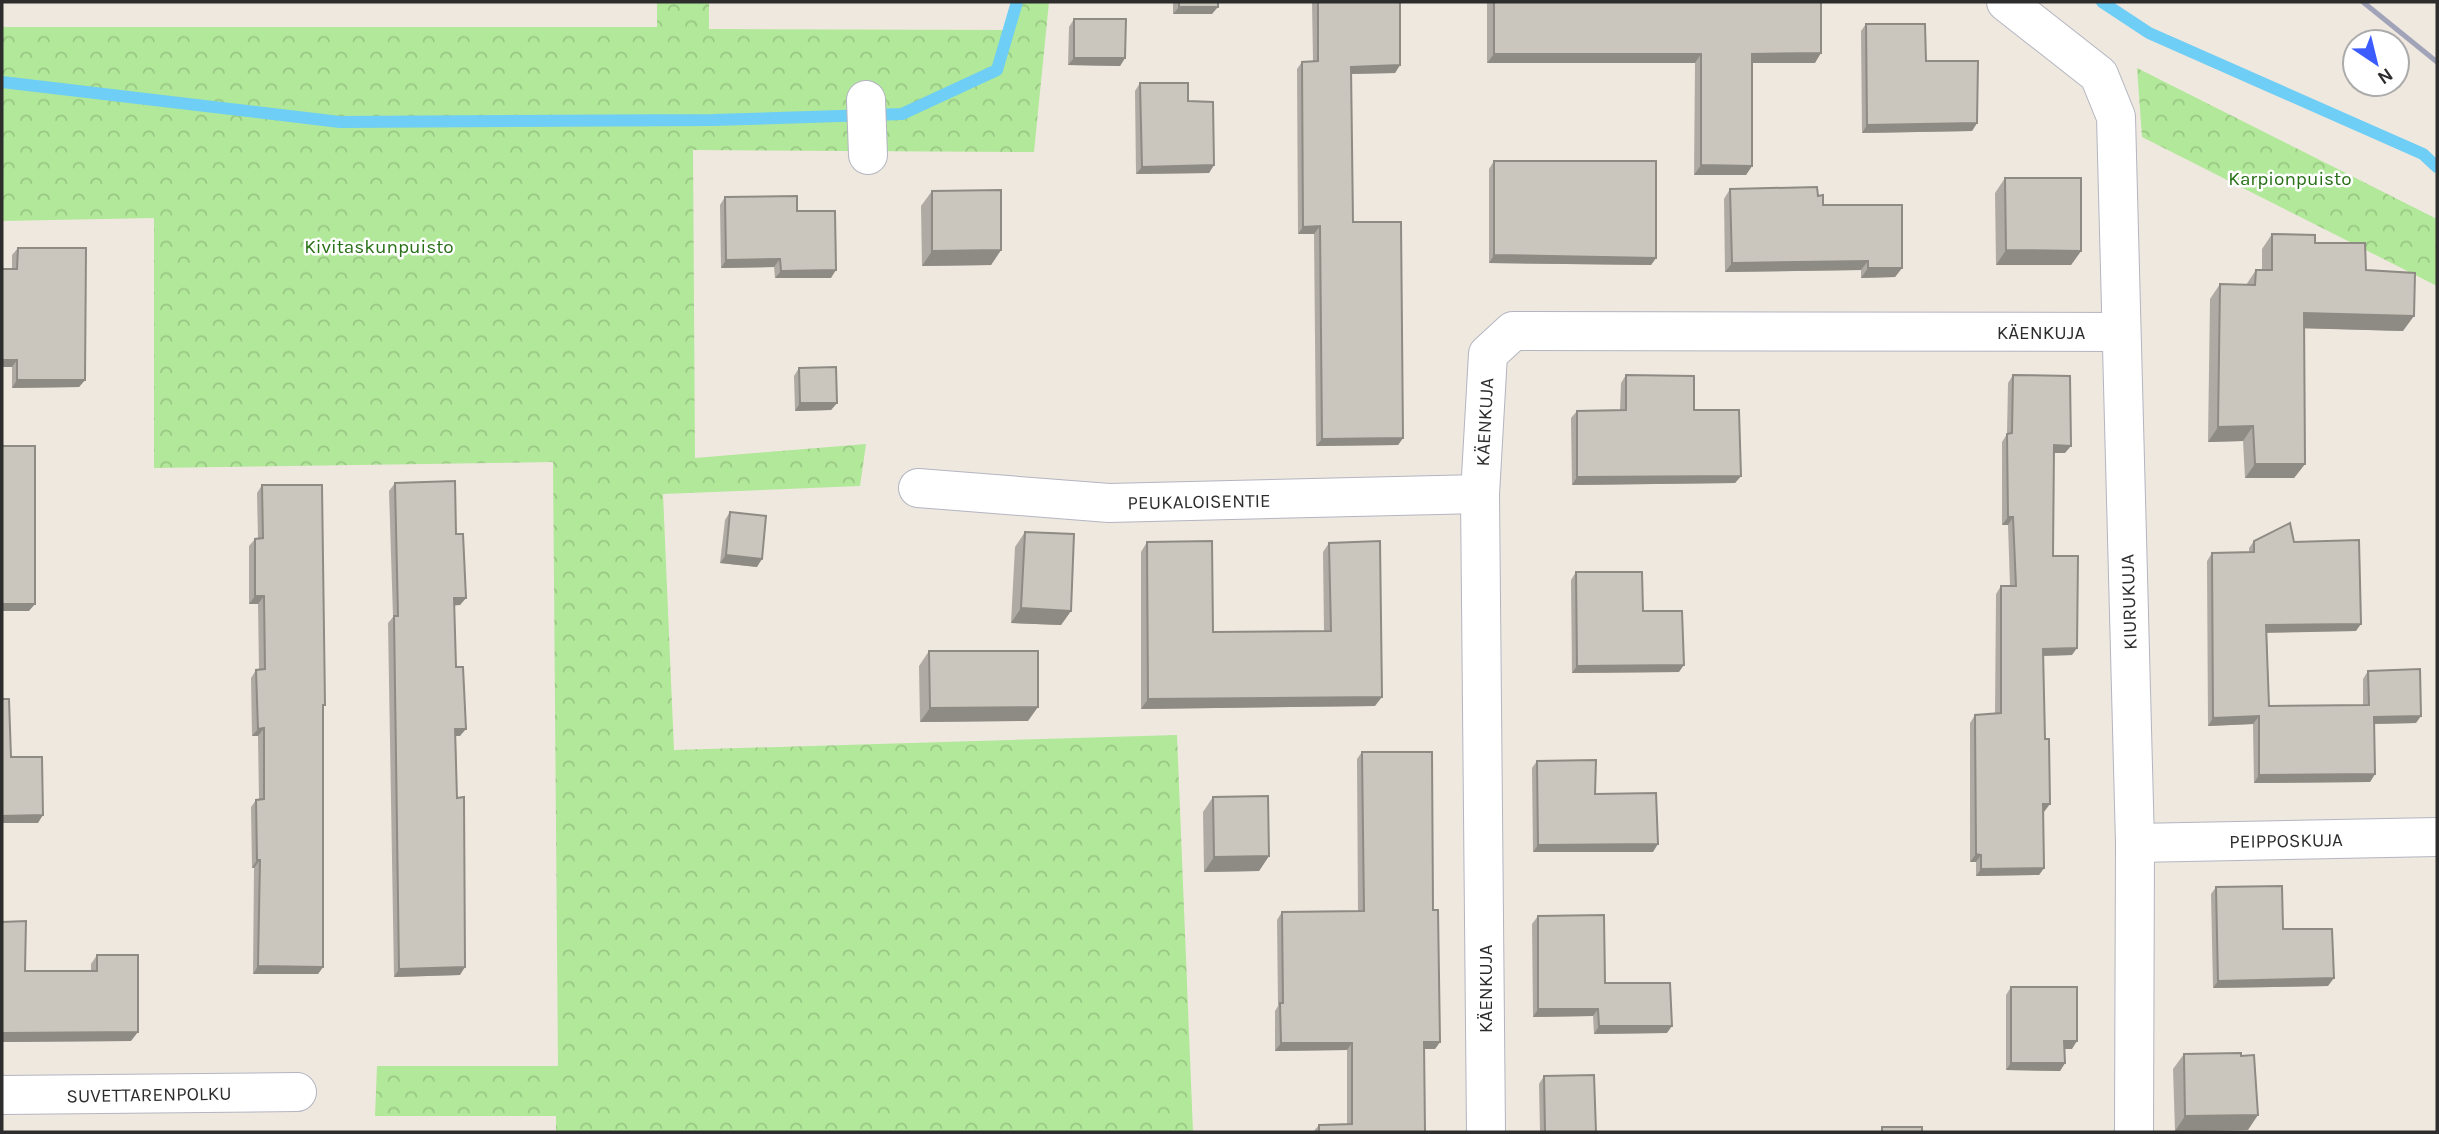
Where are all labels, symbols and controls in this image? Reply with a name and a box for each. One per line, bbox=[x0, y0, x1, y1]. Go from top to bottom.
north arrow bbox=[2341, 28, 2411, 98]
text: N bbox=[2373, 63, 2397, 89]
park label: Karpionpuisto bbox=[2228, 168, 2352, 190]
park label: Kivitaskunpuisto bbox=[304, 236, 454, 258]
street label: KÄENKUJA bbox=[1997, 322, 2085, 344]
street label: KÄENKUJA bbox=[1472, 377, 1498, 467]
street label: PEUKALOISENTIE bbox=[1127, 490, 1271, 514]
street label: KIURUKUJA bbox=[2116, 554, 2142, 650]
street label: PEIPPOSKUJA bbox=[2229, 829, 2343, 853]
street label: KÄENKUJA bbox=[1475, 945, 1497, 1033]
street label: SUVETTARENPOLKU bbox=[66, 1083, 232, 1107]

